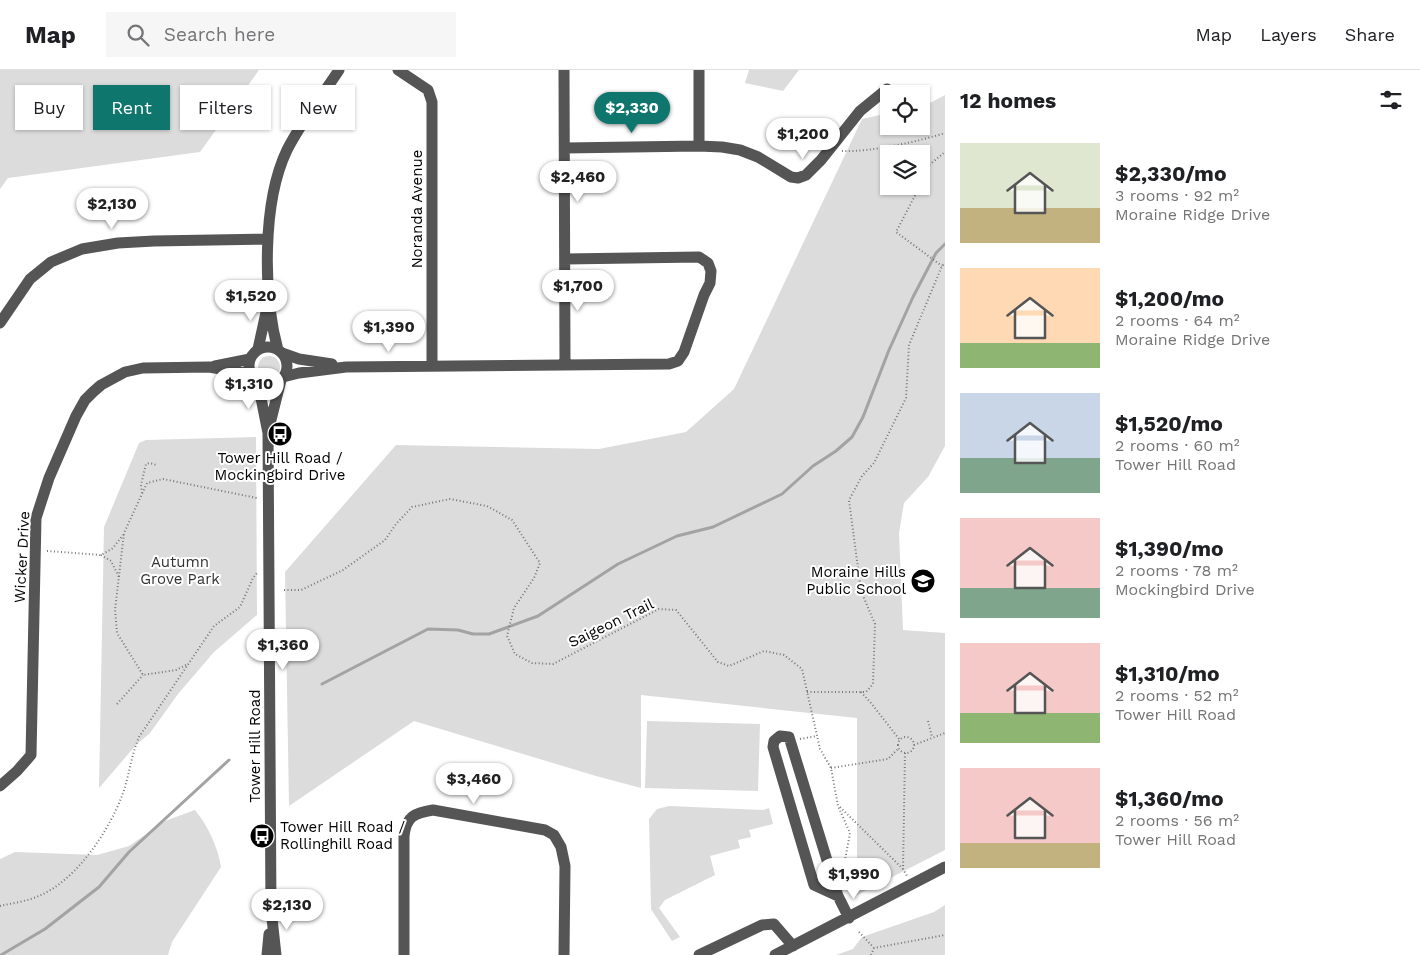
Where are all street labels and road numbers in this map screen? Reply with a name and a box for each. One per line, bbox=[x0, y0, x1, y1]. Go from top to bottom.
street label: Noranda Avenue bbox=[408, 150, 426, 268]
street label: Wicker Drive bbox=[11, 511, 33, 603]
street label: Saigeon Trail bbox=[565, 594, 657, 651]
street label: Tower Hill Road bbox=[246, 689, 264, 803]

